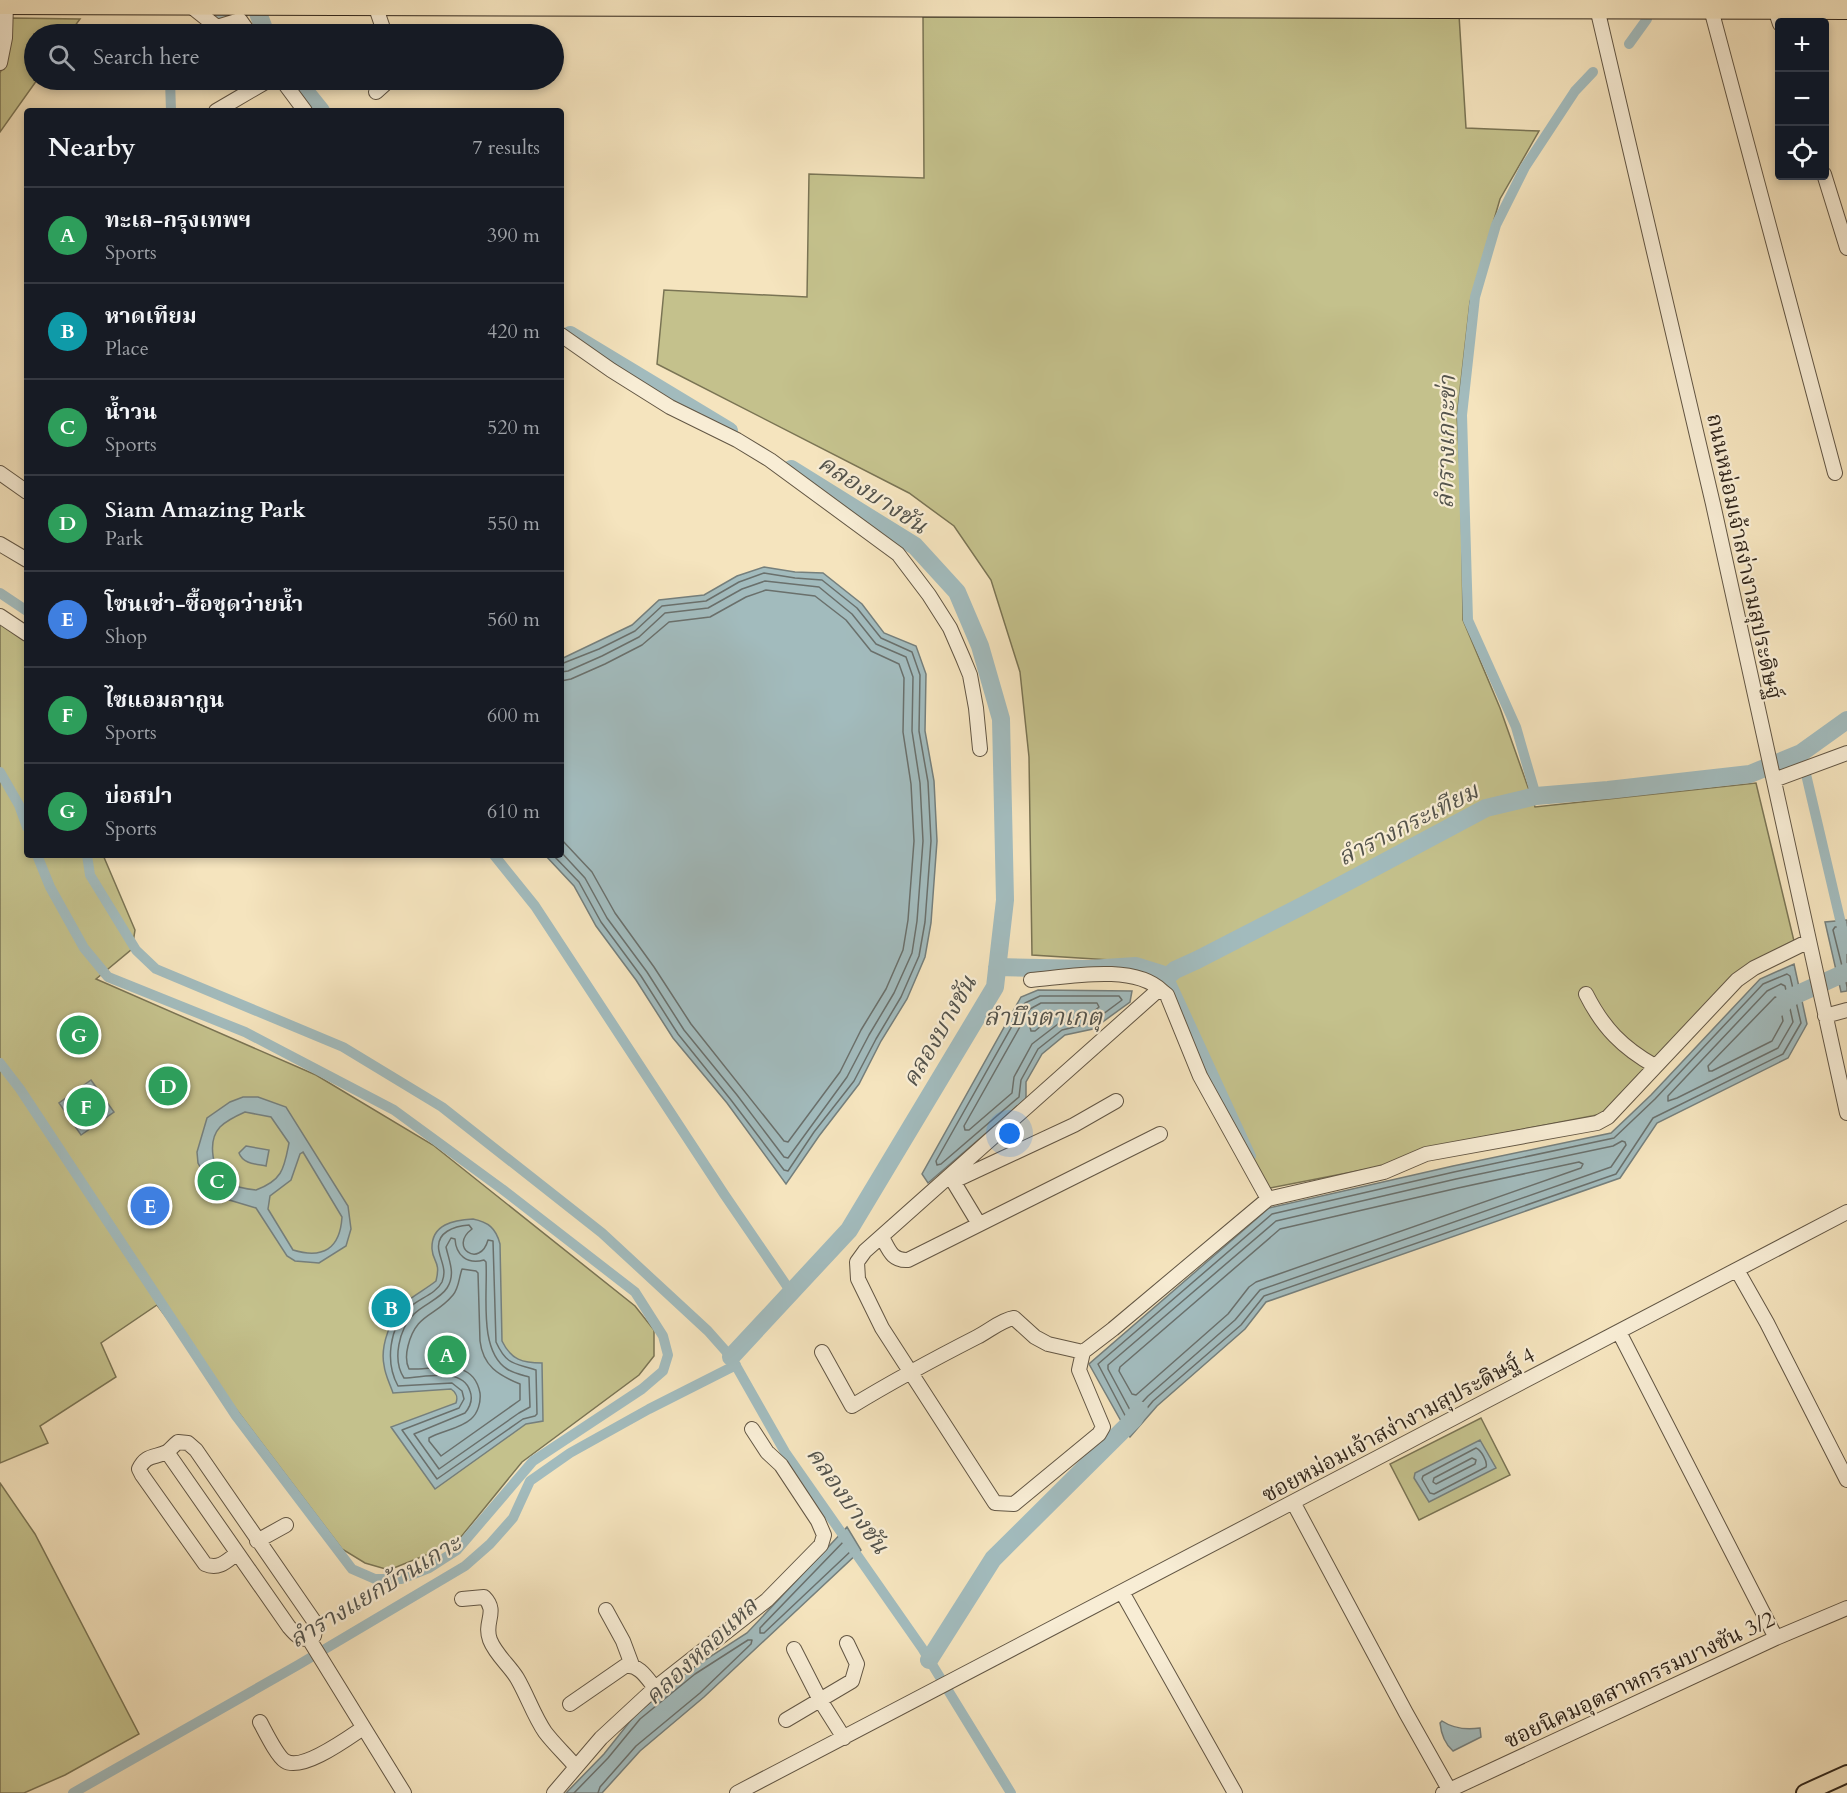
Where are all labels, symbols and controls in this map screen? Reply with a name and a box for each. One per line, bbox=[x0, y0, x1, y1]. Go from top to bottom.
map controls bbox=[1775, 18, 1829, 180]
button: + bbox=[1775, 18, 1829, 72]
search box bbox=[24, 24, 564, 90]
icon: search bbox=[45, 41, 78, 74]
text: Search here bbox=[93, 42, 200, 72]
button: − bbox=[1775, 72, 1829, 126]
button: locate bbox=[1775, 126, 1829, 180]
text: Nearby bbox=[48, 130, 136, 165]
text: 7 results bbox=[472, 134, 540, 161]
text: ทะเล-กรุงเทพฯ bbox=[105, 205, 252, 235]
text: A bbox=[60, 222, 75, 249]
text: 390 m bbox=[487, 222, 540, 249]
text: Sports bbox=[105, 239, 157, 266]
text: หาดเทียม bbox=[105, 301, 197, 331]
text: B bbox=[60, 318, 75, 345]
text: 420 m bbox=[487, 318, 540, 345]
text: Place bbox=[105, 335, 149, 362]
water label: ลำรางเกาะข่า bbox=[1429, 374, 1464, 509]
text: น้ำวน bbox=[105, 397, 157, 427]
street label: ถนนหม่อมเจ้าสง่างามสุประดิษฐ์ bbox=[1699, 411, 1789, 702]
text: C bbox=[60, 414, 75, 441]
text: 520 m bbox=[487, 414, 540, 441]
text: Sports bbox=[105, 431, 157, 458]
water label: คลองบางชัน bbox=[812, 447, 934, 542]
text: Siam Amazing Park bbox=[105, 495, 306, 525]
text: D bbox=[59, 510, 76, 537]
text: 550 m bbox=[487, 510, 540, 537]
text: Park bbox=[105, 525, 143, 552]
text: โซนเช่า-ซื้อชุดว่ายน้ำ bbox=[105, 589, 303, 619]
text: E bbox=[61, 606, 74, 633]
text: 560 m bbox=[487, 606, 540, 633]
text: Shop bbox=[105, 623, 147, 650]
text: ไซแอมลากูน bbox=[105, 685, 224, 715]
text: F bbox=[62, 702, 73, 729]
text: 600 m bbox=[487, 702, 540, 729]
text: Sports bbox=[105, 719, 157, 746]
water label: ลำรางกระเทียม bbox=[1332, 774, 1485, 874]
text: บ่อสปา bbox=[105, 781, 172, 811]
text: G bbox=[59, 798, 76, 825]
text: 610 m bbox=[487, 798, 540, 825]
text: Sports bbox=[105, 815, 157, 842]
water label: คลองบางชัน bbox=[894, 969, 985, 1093]
water label: ลำบึงตาเกตุ bbox=[984, 1001, 1103, 1034]
pin: G bbox=[60, 1012, 98, 1058]
pin: D bbox=[148, 1064, 188, 1108]
pin: F bbox=[66, 1084, 106, 1130]
your location bbox=[995, 1119, 1024, 1148]
pin: C bbox=[198, 1158, 236, 1204]
pin: E bbox=[130, 1184, 170, 1228]
pin: B bbox=[372, 1286, 410, 1330]
pin: A bbox=[428, 1332, 466, 1378]
street label: ซอยหม่อมเจ้าสง่างามสุประดิษฐ์ 4 bbox=[1257, 1340, 1540, 1510]
water label: คลองบางชัน bbox=[798, 1440, 897, 1561]
water label: ลำรางแยกบ้านเกาะ bbox=[283, 1526, 470, 1656]
water label: คลองหลอแหล bbox=[637, 1590, 766, 1713]
street label: ซอยนิคมอุตสาหกรรมบางชัน 3/2 bbox=[1499, 1604, 1780, 1756]

